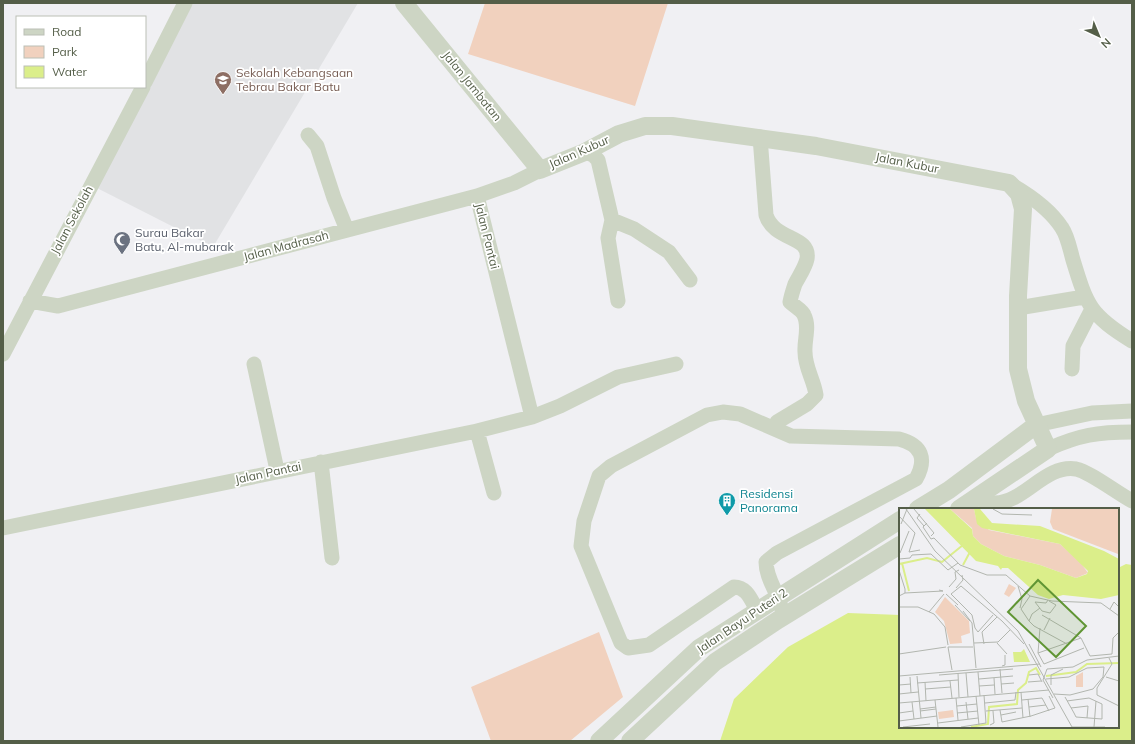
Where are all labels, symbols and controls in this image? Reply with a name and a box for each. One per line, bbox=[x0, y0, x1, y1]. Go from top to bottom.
legend bbox=[16, 16, 146, 88]
north arrow bbox=[1079, 16, 1119, 56]
text: Road bbox=[52, 24, 81, 39]
text: N bbox=[1098, 35, 1114, 51]
text: Park bbox=[52, 44, 78, 59]
street label: Jalan Jambatan bbox=[440, 48, 505, 124]
text: Water bbox=[52, 64, 88, 79]
place label: Sekolah Kebangsaan Tebrau Bakar Batu bbox=[236, 65, 353, 94]
school or university icon: Sekolah Kebangsaan Tebrau Bakar Batu bbox=[213, 70, 233, 95]
street label: Jalan Kubur bbox=[546, 131, 612, 171]
street label: Jalan Kubur bbox=[874, 149, 941, 176]
street label: Jalan Sekolah bbox=[47, 183, 96, 257]
street label: Jalan Pantai bbox=[472, 201, 503, 271]
place label: Surau Bakar Batu, Al-mubarak bbox=[135, 225, 235, 254]
street label: Jalan Madrasah bbox=[242, 227, 330, 264]
mosque icon: Surau Bakar Batu, Al-mubarak bbox=[112, 230, 132, 255]
street label: Jalan Pantai bbox=[233, 458, 303, 487]
place label: Residensi Panorama bbox=[740, 486, 798, 515]
building icon: Residensi Panorama bbox=[717, 491, 737, 516]
inset map bbox=[899, 508, 1119, 728]
street label: Jalan Bayu Puteri 2 bbox=[694, 585, 790, 656]

